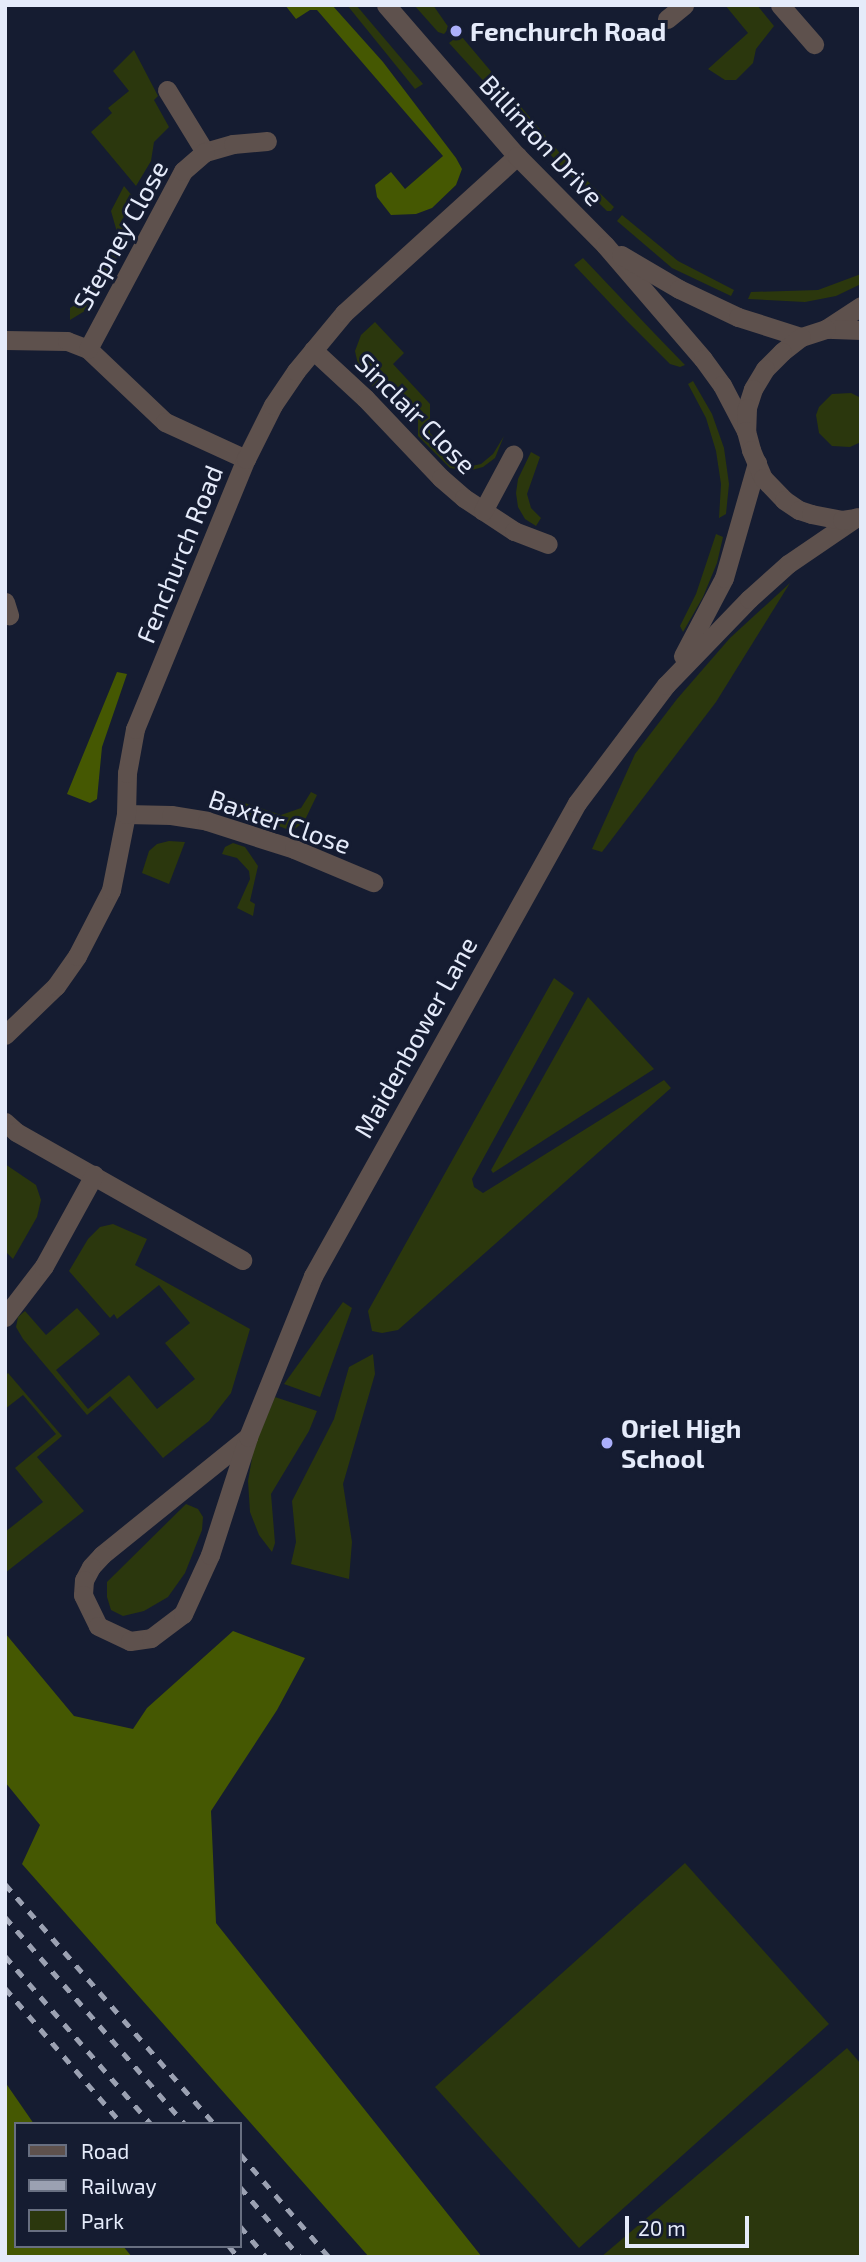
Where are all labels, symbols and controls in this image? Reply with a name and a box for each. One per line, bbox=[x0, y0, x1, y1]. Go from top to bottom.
place label: Fenchurch Road bbox=[470, 15, 666, 47]
marker: Fenchurch Road bbox=[448, 23, 464, 39]
street label: Billinton Drive bbox=[474, 68, 610, 212]
street label: Stepney Close bbox=[66, 155, 174, 315]
street label: Sinclair Close bbox=[349, 346, 483, 480]
street label: Fenchurch Road bbox=[129, 461, 229, 647]
street label: Baxter Close bbox=[205, 782, 355, 860]
street label: Maidenbower Lane bbox=[347, 931, 483, 1143]
place label: Oriel High School bbox=[621, 1412, 742, 1474]
marker: Oriel High School bbox=[599, 1435, 615, 1451]
legend bbox=[14, 2122, 242, 2248]
text: Road bbox=[81, 2138, 129, 2163]
text: Railway bbox=[81, 2173, 157, 2198]
scale bar bbox=[628, 2202, 752, 2246]
text: Park bbox=[81, 2208, 124, 2233]
text: 20 m bbox=[638, 2215, 686, 2240]

